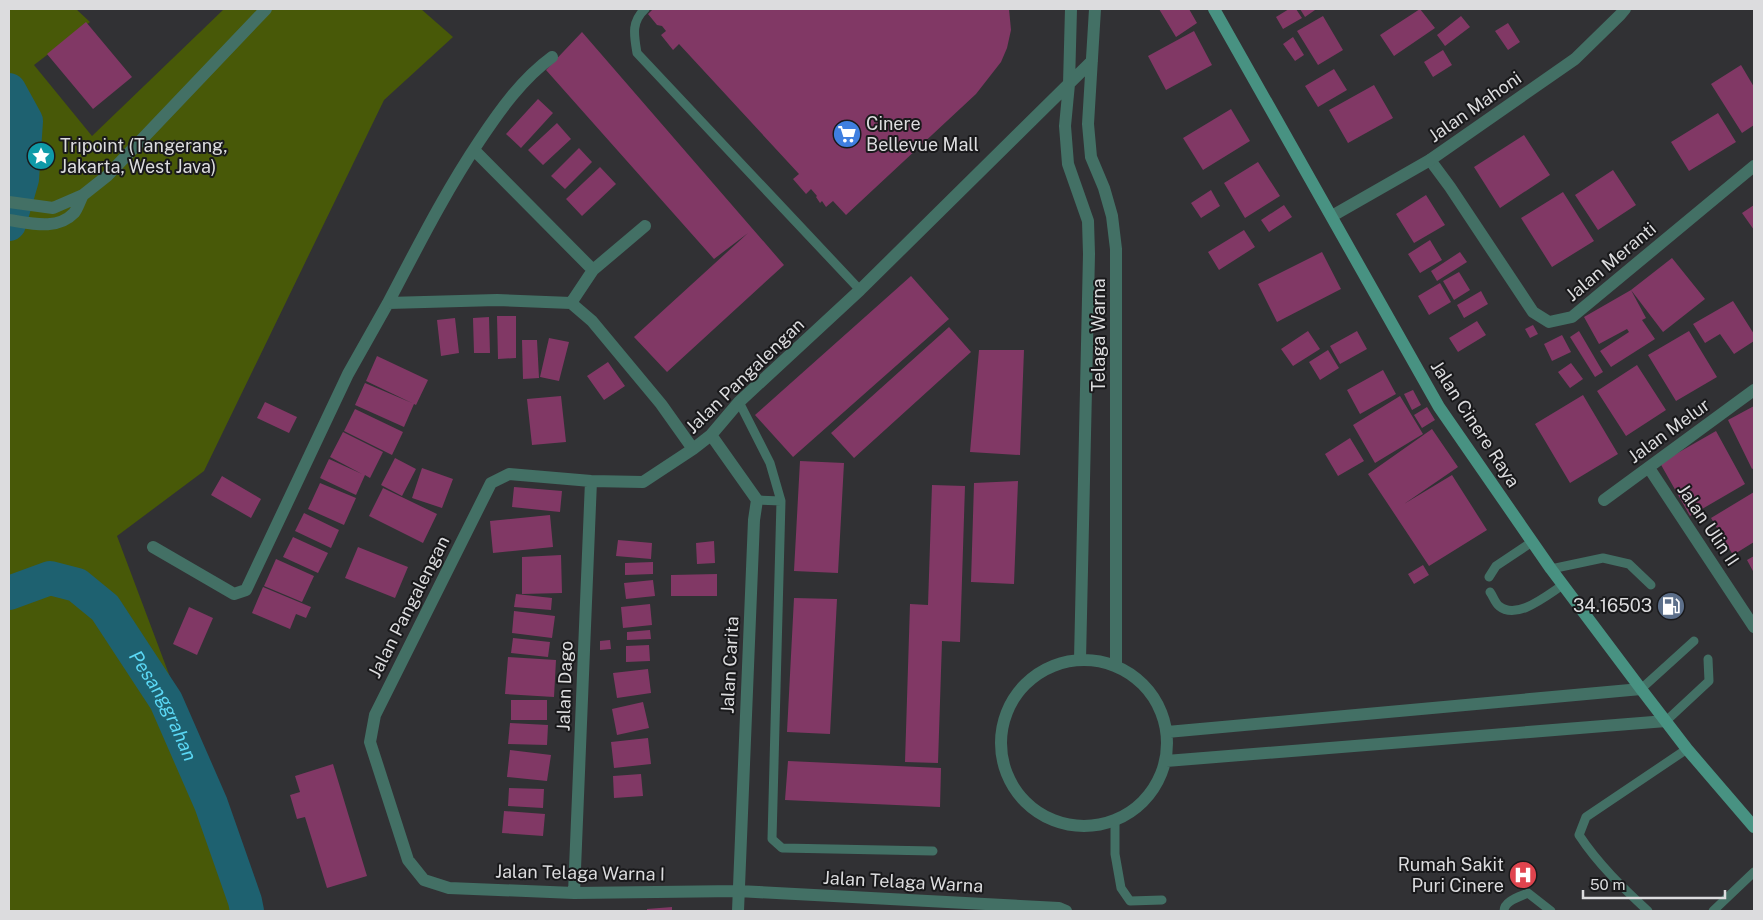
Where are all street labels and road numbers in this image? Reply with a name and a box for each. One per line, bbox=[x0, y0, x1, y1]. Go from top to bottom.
street label: Jalan Mahoni bbox=[1424, 67, 1525, 146]
street label: Jalan Meranti bbox=[1561, 218, 1660, 305]
street label: Telaga Warna bbox=[1088, 278, 1109, 392]
street label: Jalan Pangalengan bbox=[681, 314, 808, 438]
street label: Jalan Cinere Raya bbox=[1427, 356, 1524, 491]
street label: Jalan Melur bbox=[1624, 394, 1714, 467]
street label: Jalan Ulin II bbox=[1673, 480, 1744, 570]
street label: Jalan Pangalengan bbox=[364, 532, 453, 681]
street label: Jalan Carita bbox=[716, 616, 743, 714]
street label: Jalan Dago bbox=[552, 640, 577, 732]
street label: Jalan Telaga Warna I bbox=[495, 861, 665, 884]
street label: Jalan Telaga Warna bbox=[822, 867, 984, 896]

